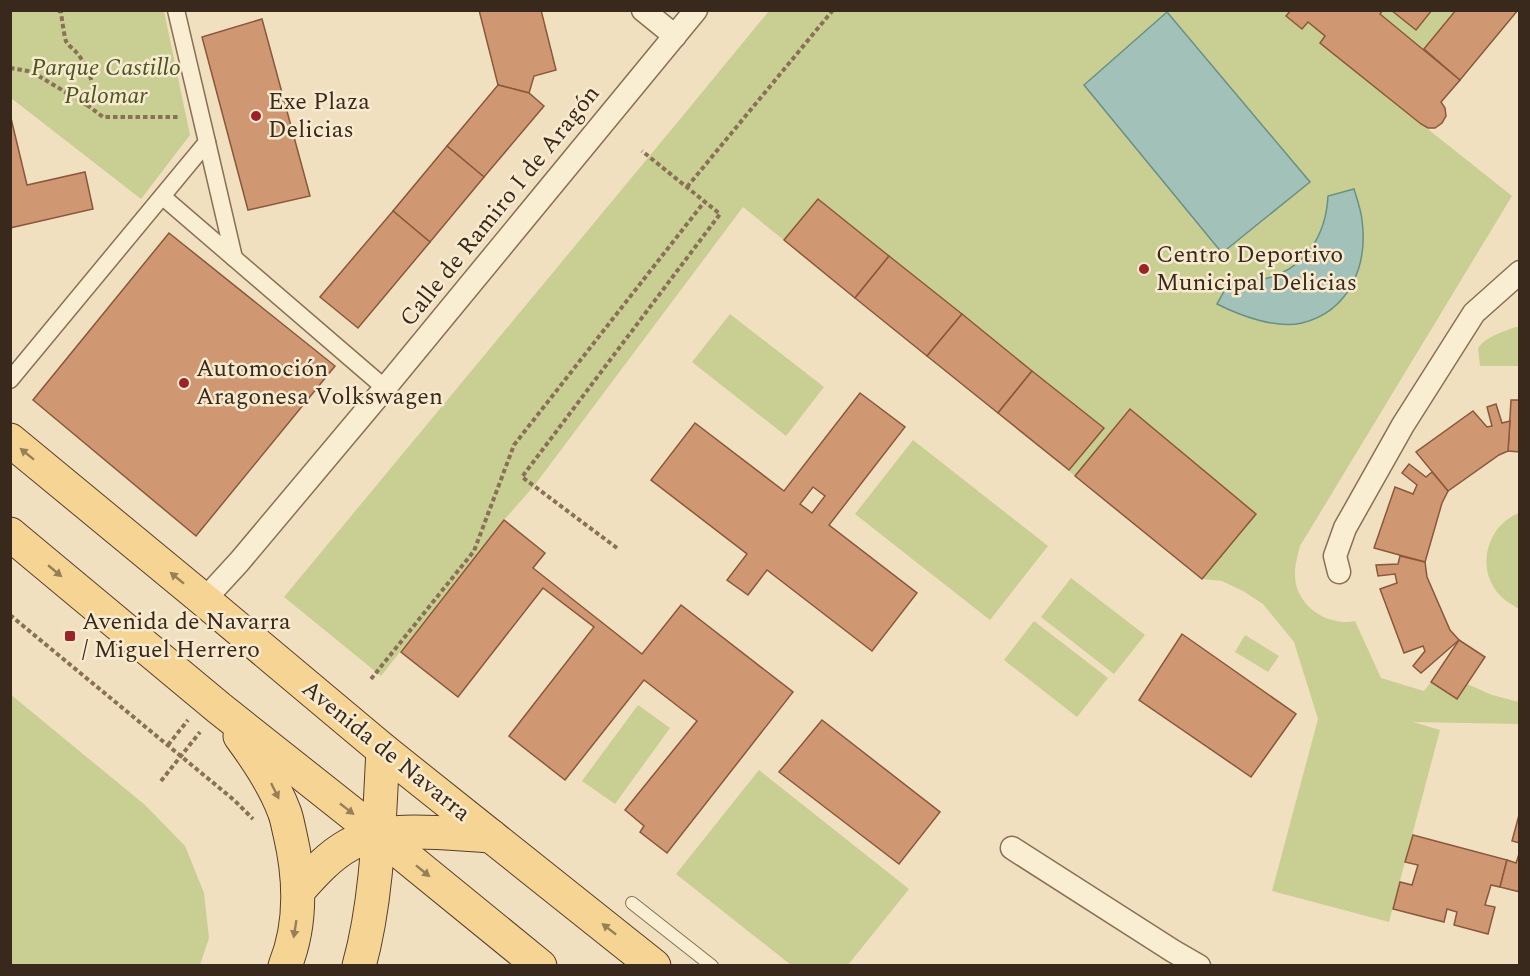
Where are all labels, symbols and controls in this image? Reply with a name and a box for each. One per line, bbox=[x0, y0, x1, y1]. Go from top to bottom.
park label: Parque Castillo Palomar bbox=[31, 50, 181, 114]
street label: Calle de Ramiro I de Aragón bbox=[391, 77, 609, 335]
place label: Exe Plaza Delicias bbox=[268, 84, 370, 148]
marker: Exe Plaza Delicias bbox=[249, 109, 263, 123]
place label: Centro Deportivo Municipal Delicias bbox=[1156, 237, 1357, 301]
marker: Centro Deportivo Municipal Delicias bbox=[1137, 262, 1151, 276]
place label: Automoción Aragonesa Volkswagen bbox=[196, 351, 443, 415]
marker: Automoción Aragonesa Volkswagen bbox=[177, 376, 191, 390]
one-way arrow bbox=[19, 447, 35, 460]
one-way arrow bbox=[47, 565, 63, 578]
one-way arrow bbox=[170, 572, 185, 584]
place label: Avenida de Navarra / Miguel Herrero bbox=[82, 604, 291, 668]
marker: Avenida de Navarra / Miguel Herrero bbox=[63, 629, 77, 643]
street label: Avenida de Navarra bbox=[294, 671, 479, 831]
one-way arrow bbox=[270, 783, 279, 800]
one-way arrow bbox=[339, 803, 355, 816]
one-way arrow bbox=[416, 864, 431, 876]
one-way arrow bbox=[290, 920, 299, 939]
one-way arrow bbox=[601, 924, 616, 936]

